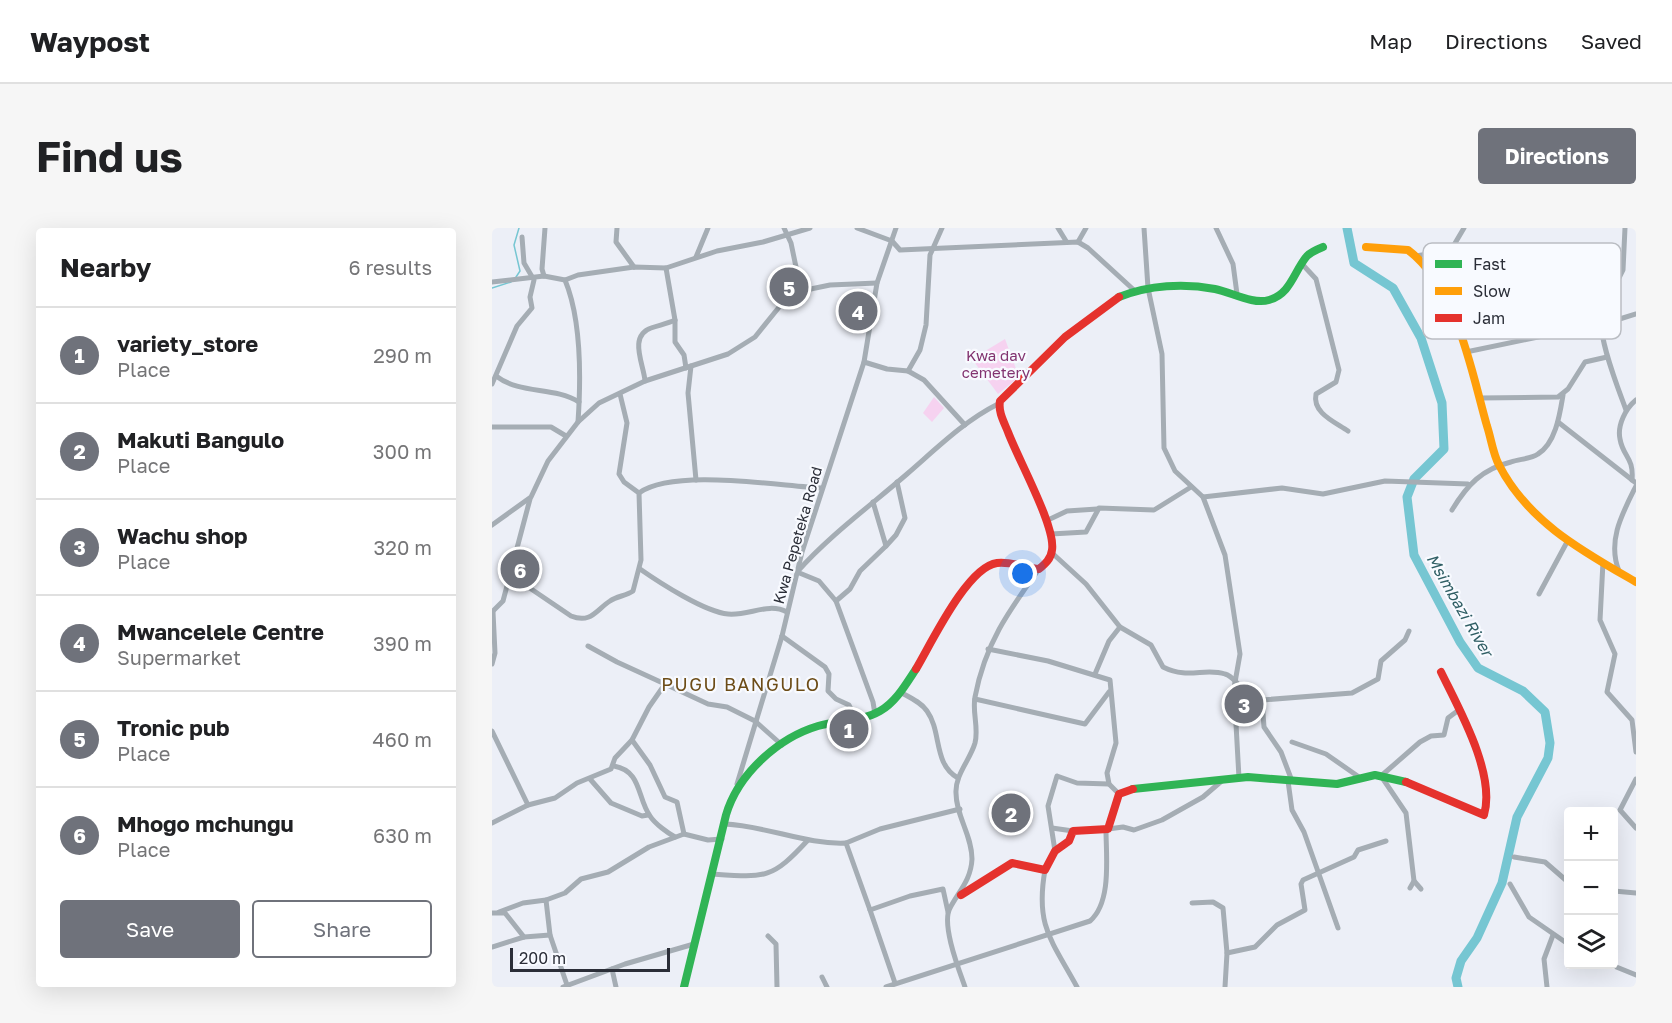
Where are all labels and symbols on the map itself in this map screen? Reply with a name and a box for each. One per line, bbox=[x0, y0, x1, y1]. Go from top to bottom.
legend bbox=[1423, 243, 1621, 339]
text: Fast bbox=[1473, 254, 1506, 274]
pin: 5 bbox=[770, 264, 808, 310]
text: Slow bbox=[1473, 281, 1511, 301]
pin: 4 bbox=[838, 288, 878, 334]
text: Jam bbox=[1473, 308, 1505, 328]
park label: Kwa dav cemetery bbox=[962, 346, 1031, 381]
street label: Kwa Pepeteka Road bbox=[769, 464, 825, 606]
pin: 6 bbox=[501, 546, 540, 592]
water label: Msimbazi River bbox=[1422, 550, 1499, 662]
your location bbox=[1008, 559, 1037, 588]
district label: PUGU BANGULO bbox=[661, 673, 821, 695]
pin: 3 bbox=[1224, 682, 1263, 726]
pin: 1 bbox=[830, 706, 868, 752]
pin: 2 bbox=[992, 790, 1030, 836]
scale bar bbox=[510, 945, 670, 972]

